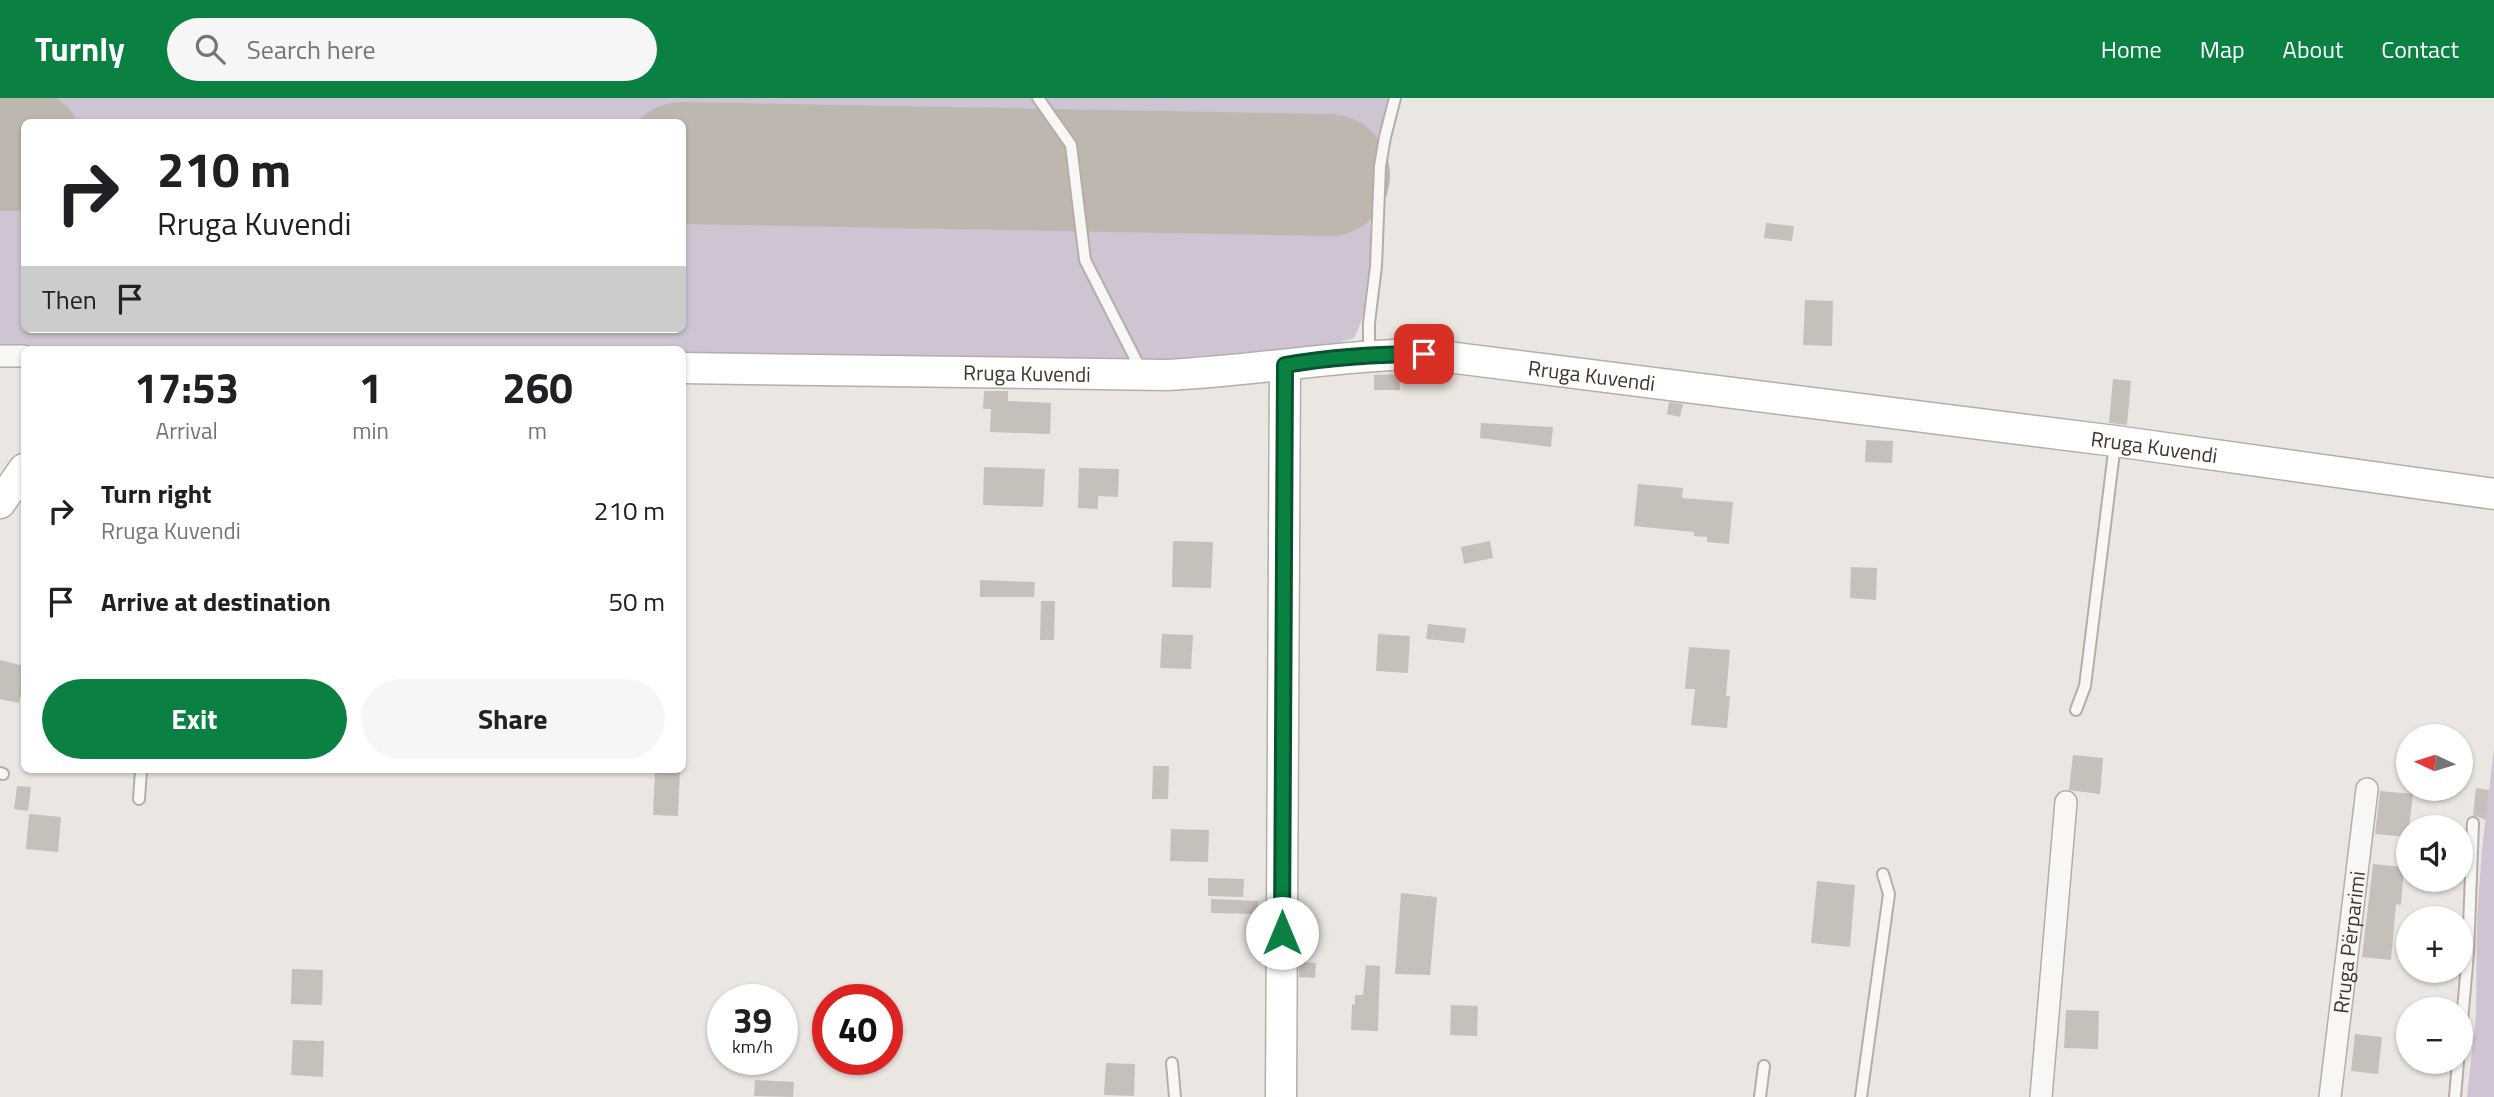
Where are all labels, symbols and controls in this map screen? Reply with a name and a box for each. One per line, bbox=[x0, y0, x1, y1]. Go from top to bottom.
search box bbox=[167, 18, 657, 81]
text: Turnly bbox=[35, 24, 125, 74]
icon: search bbox=[191, 30, 229, 68]
text: Search here bbox=[247, 30, 376, 69]
text: Home bbox=[2101, 31, 2162, 67]
text: Map bbox=[2200, 31, 2245, 67]
text: About bbox=[2283, 31, 2343, 67]
text: Contact bbox=[2381, 31, 2459, 67]
text: 210 m bbox=[157, 131, 291, 206]
icon: right bbox=[42, 147, 133, 238]
text: Rruga Kuvendi bbox=[157, 199, 351, 247]
text: Then bbox=[42, 280, 97, 319]
icon: arrive bbox=[111, 280, 149, 318]
pin bbox=[1394, 324, 1454, 384]
icon: arrive bbox=[1405, 335, 1443, 373]
street label: Rruga Kuvendi bbox=[1526, 351, 1657, 399]
text: 17:53 bbox=[134, 355, 239, 419]
text: 1 bbox=[359, 355, 382, 419]
text: 260 bbox=[502, 355, 573, 419]
street label: Rruga Kuvendi bbox=[963, 356, 1091, 390]
text: Arrival bbox=[155, 413, 218, 448]
text: min bbox=[352, 413, 389, 448]
text: m bbox=[528, 413, 547, 448]
street label: Rruga Kuvendi bbox=[2089, 422, 2220, 471]
text: Turn right bbox=[101, 474, 212, 513]
text: 210 m bbox=[594, 491, 665, 530]
icon: right bbox=[42, 492, 80, 530]
text: Rruga Kuvendi bbox=[101, 513, 241, 548]
text: Arrive at destination bbox=[101, 582, 331, 621]
text: 50 m bbox=[608, 582, 665, 621]
icon: arrive bbox=[42, 583, 80, 621]
button: Exit bbox=[42, 679, 347, 759]
button: Share bbox=[361, 679, 665, 759]
north arrow bbox=[2396, 724, 2473, 802]
map controls bbox=[2396, 724, 2473, 1074]
button: sound bbox=[2396, 815, 2473, 892]
street label: Rruga Përparimi bbox=[2324, 869, 2373, 1015]
position arrow bbox=[1245, 896, 1319, 970]
button: + bbox=[2396, 906, 2473, 983]
speed limit sign: 40 bbox=[812, 984, 903, 1075]
text: 39 bbox=[733, 993, 772, 1047]
button: − bbox=[2396, 997, 2473, 1074]
text: km/h bbox=[732, 1033, 773, 1060]

